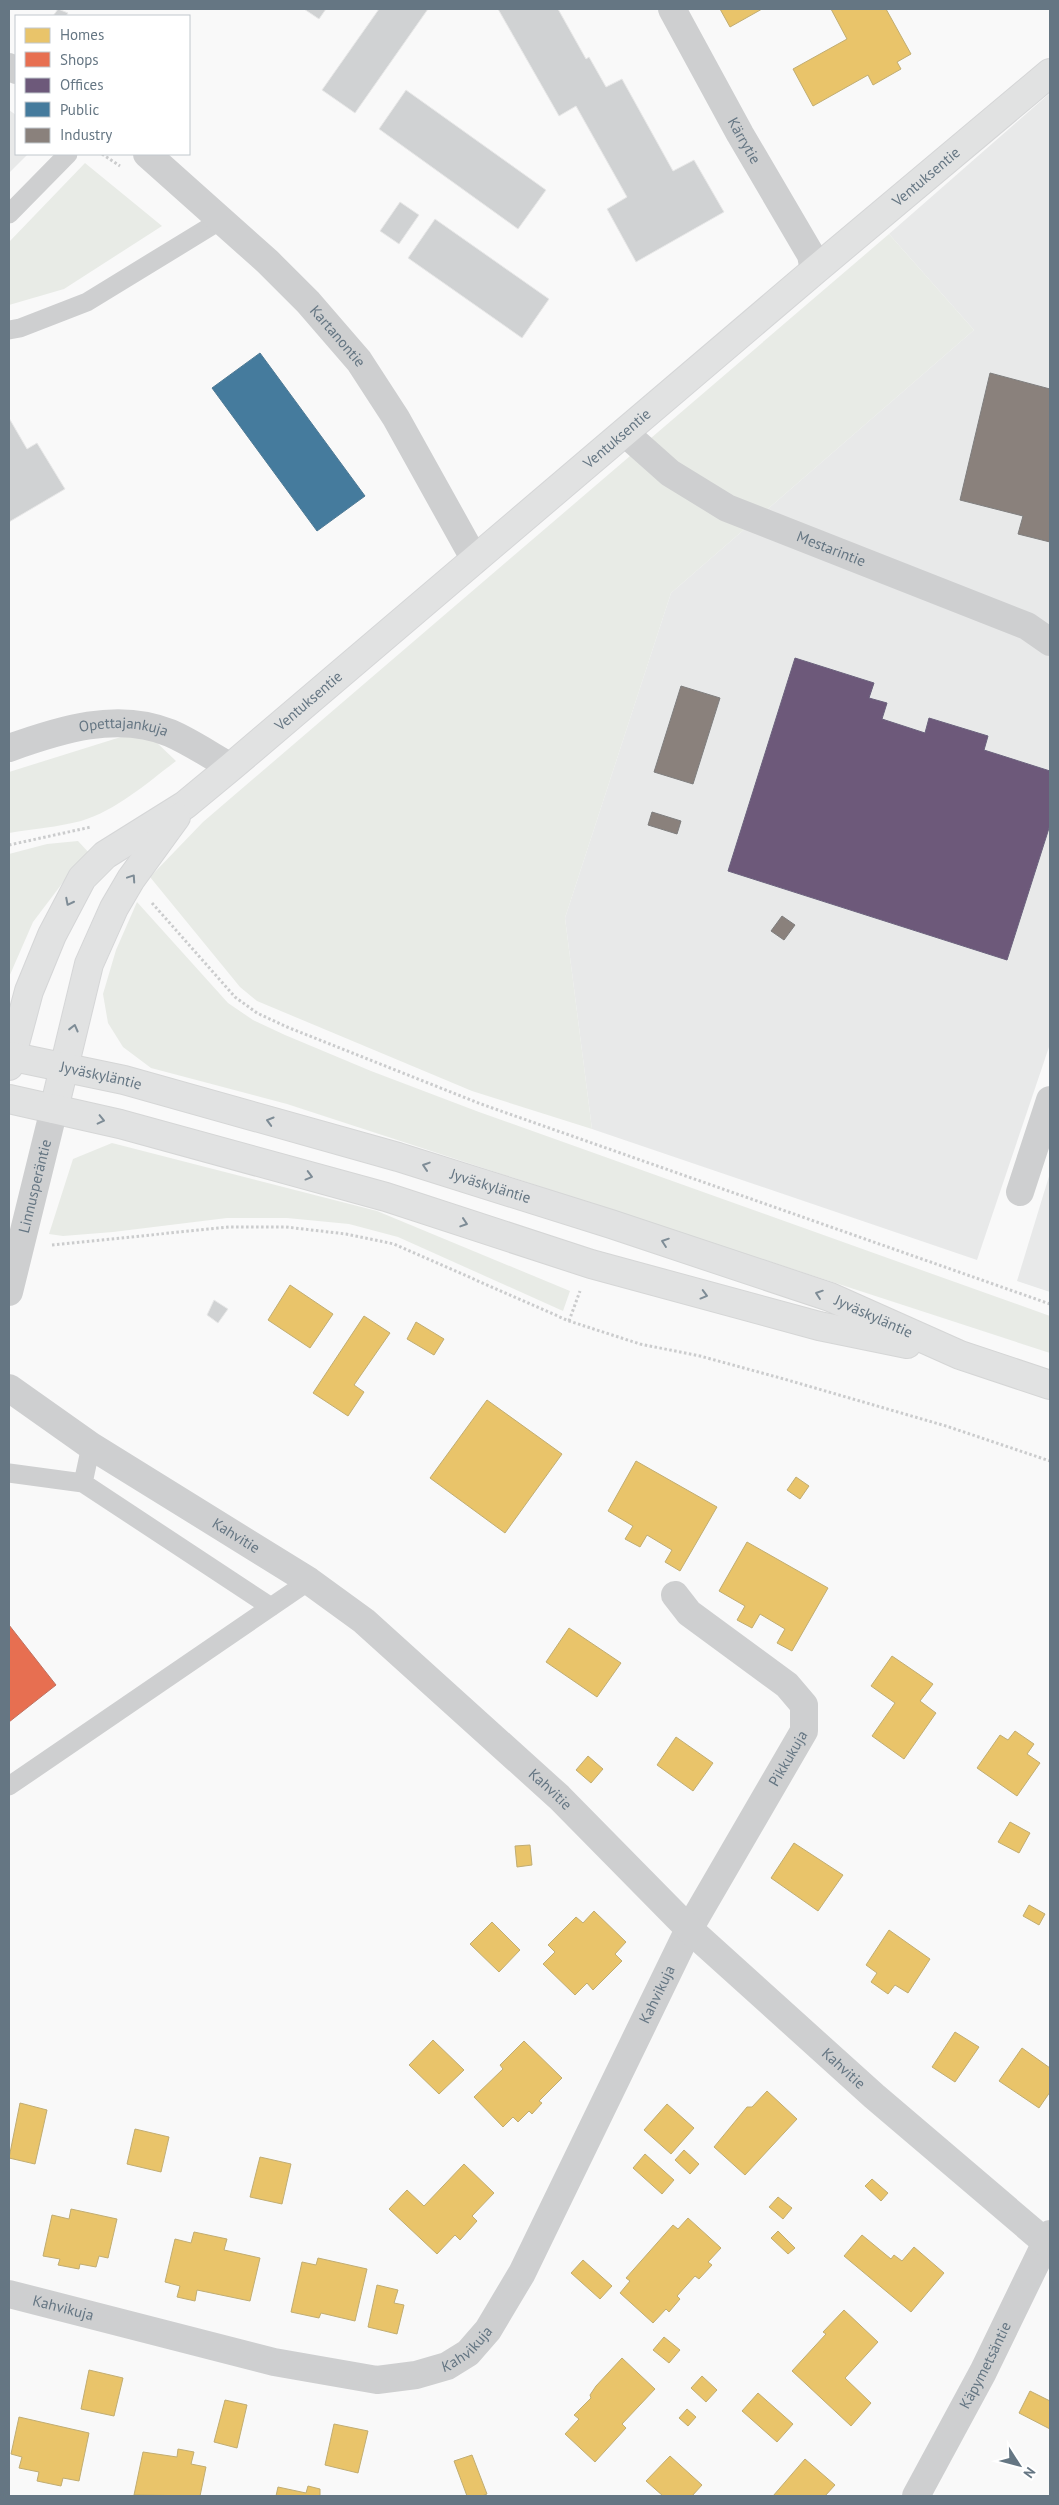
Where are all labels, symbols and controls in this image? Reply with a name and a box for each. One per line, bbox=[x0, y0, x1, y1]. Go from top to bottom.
legend bbox=[15, 15, 190, 155]
text: Homes bbox=[60, 25, 104, 44]
text: Shops bbox=[60, 50, 99, 69]
text: Offices bbox=[60, 75, 104, 94]
text: Public bbox=[60, 100, 99, 119]
street label: Kärrytie bbox=[724, 114, 765, 167]
text: Industry bbox=[60, 125, 112, 144]
street label: Ventuksentie bbox=[887, 143, 964, 211]
street label: Kartanontie bbox=[306, 301, 370, 370]
street label: Ventuksentie bbox=[578, 404, 654, 473]
street label: Mestarintie bbox=[794, 526, 869, 571]
street label: Ventuksentie bbox=[270, 667, 346, 735]
street label: Opettajankuja bbox=[77, 713, 171, 740]
one-way arrow bbox=[126, 874, 135, 883]
one-way arrow bbox=[66, 897, 76, 906]
one-way arrow bbox=[69, 1025, 79, 1033]
street label: Jyväskyläntie bbox=[57, 1057, 144, 1094]
one-way arrow bbox=[97, 1114, 106, 1125]
one-way arrow bbox=[266, 1116, 275, 1127]
street label: Linnusperäntie bbox=[14, 1137, 55, 1235]
one-way arrow bbox=[423, 1161, 431, 1171]
street label: Jyväskyläntie bbox=[447, 1164, 533, 1207]
one-way arrow bbox=[304, 1170, 313, 1181]
one-way arrow bbox=[460, 1217, 468, 1227]
one-way arrow bbox=[661, 1238, 669, 1248]
one-way arrow bbox=[699, 1289, 708, 1300]
one-way arrow bbox=[815, 1289, 823, 1299]
street label: Jyväskyläntie bbox=[831, 1290, 916, 1342]
street label: Kahvitie bbox=[209, 1513, 264, 1557]
street label: Pikkukuja bbox=[764, 1727, 811, 1790]
street label: Kahvitie bbox=[525, 1764, 576, 1814]
street label: Kahvikuja bbox=[635, 1962, 679, 2026]
street label: Kahvitie bbox=[818, 2044, 870, 2093]
street label: Kahvikuja bbox=[31, 2290, 96, 2324]
street label: Käpymetsäntie bbox=[955, 2318, 1015, 2412]
street label: Kahvikuja bbox=[439, 2322, 496, 2376]
north arrow bbox=[994, 2440, 1044, 2490]
text: N bbox=[1020, 2464, 1040, 2482]

